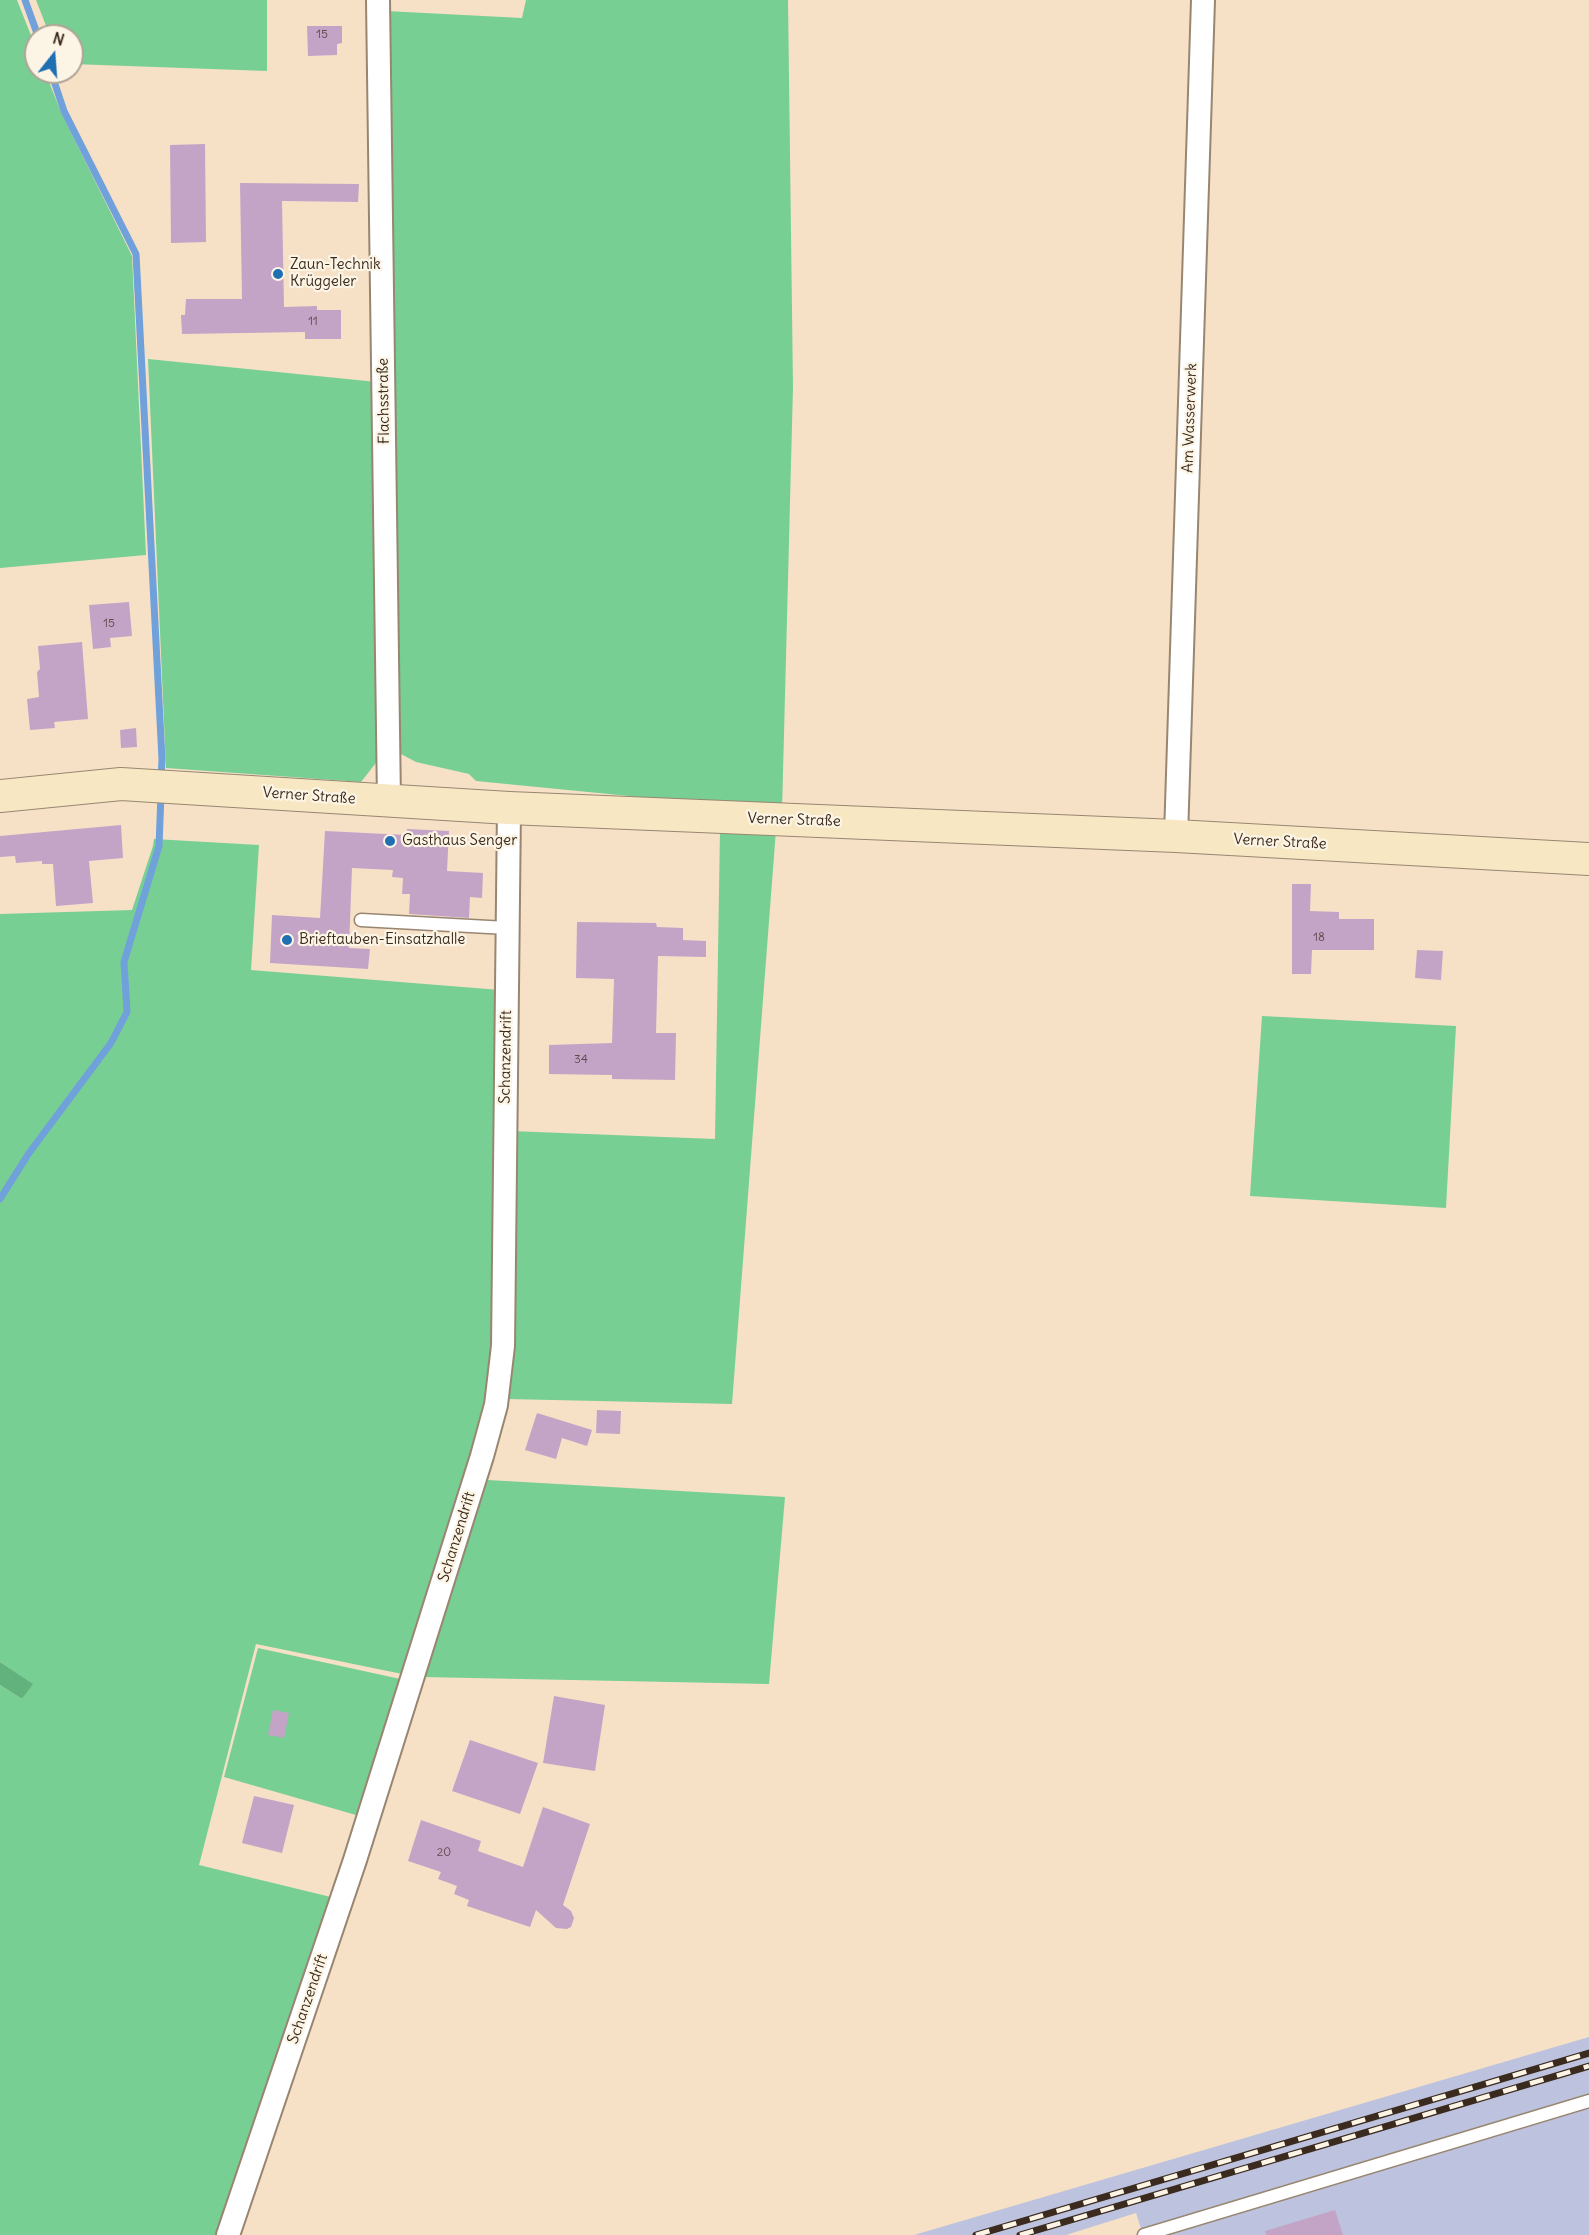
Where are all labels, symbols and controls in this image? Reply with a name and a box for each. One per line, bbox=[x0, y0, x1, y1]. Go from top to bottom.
north arrow bbox=[24, 24, 84, 84]
text: N bbox=[50, 28, 67, 50]
house number: 15 bbox=[316, 28, 328, 42]
place label: Zaun-Technik Krüggeler bbox=[290, 256, 381, 291]
marker: Zaun-Technik Krüggeler bbox=[271, 267, 285, 281]
house number: 11 bbox=[308, 315, 318, 329]
street label: Flachsstraße bbox=[374, 358, 394, 444]
street label: Am Wasserwerk bbox=[1179, 363, 1201, 473]
house number: 15 bbox=[103, 617, 115, 631]
street label: Verner Straße bbox=[262, 784, 356, 808]
street label: Verner Straße bbox=[747, 809, 841, 831]
street label: Verner Straße bbox=[1233, 831, 1327, 853]
place label: Gasthaus Senger bbox=[402, 832, 517, 850]
marker: Gasthaus Senger bbox=[383, 834, 397, 848]
place label: Brieftauben-Einsatzhalle bbox=[299, 931, 465, 949]
house number: 18 bbox=[1313, 931, 1325, 945]
marker: Brieftauben-Einsatzhalle bbox=[280, 933, 294, 947]
street label: Schanzendrift bbox=[496, 1010, 516, 1104]
house number: 34 bbox=[574, 1053, 588, 1067]
street label: Schanzendrift bbox=[435, 1490, 479, 1584]
house number: 20 bbox=[437, 1846, 451, 1860]
street label: Schanzendrift bbox=[284, 1952, 332, 2046]

